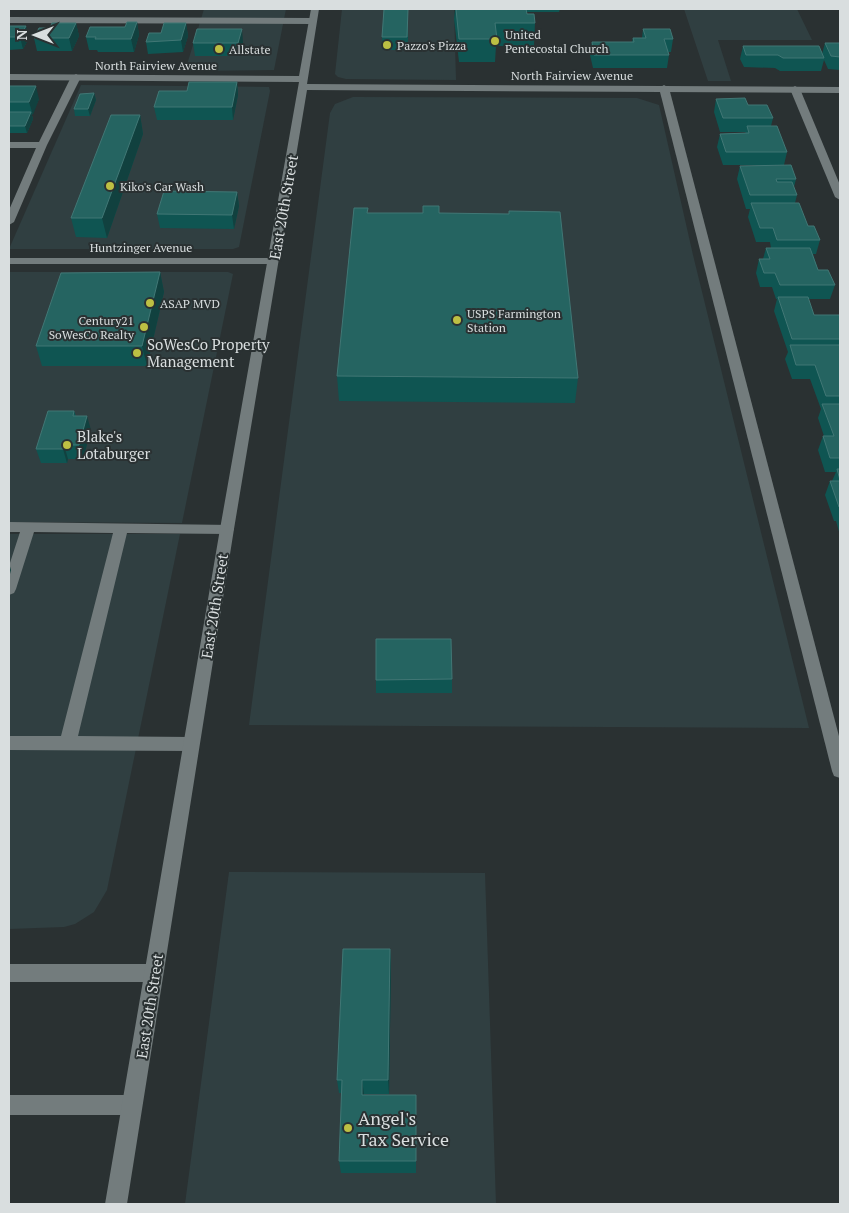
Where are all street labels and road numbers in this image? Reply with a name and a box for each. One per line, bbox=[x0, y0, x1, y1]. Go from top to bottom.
street label: North Fairview Avenue bbox=[95, 58, 217, 73]
street label: North Fairview Avenue bbox=[511, 68, 633, 83]
street label: East 20th Street bbox=[264, 153, 302, 261]
street label: Huntzinger Avenue bbox=[90, 240, 192, 255]
street label: East 20th Street bbox=[196, 552, 232, 660]
street label: East 20th Street bbox=[131, 952, 167, 1060]

